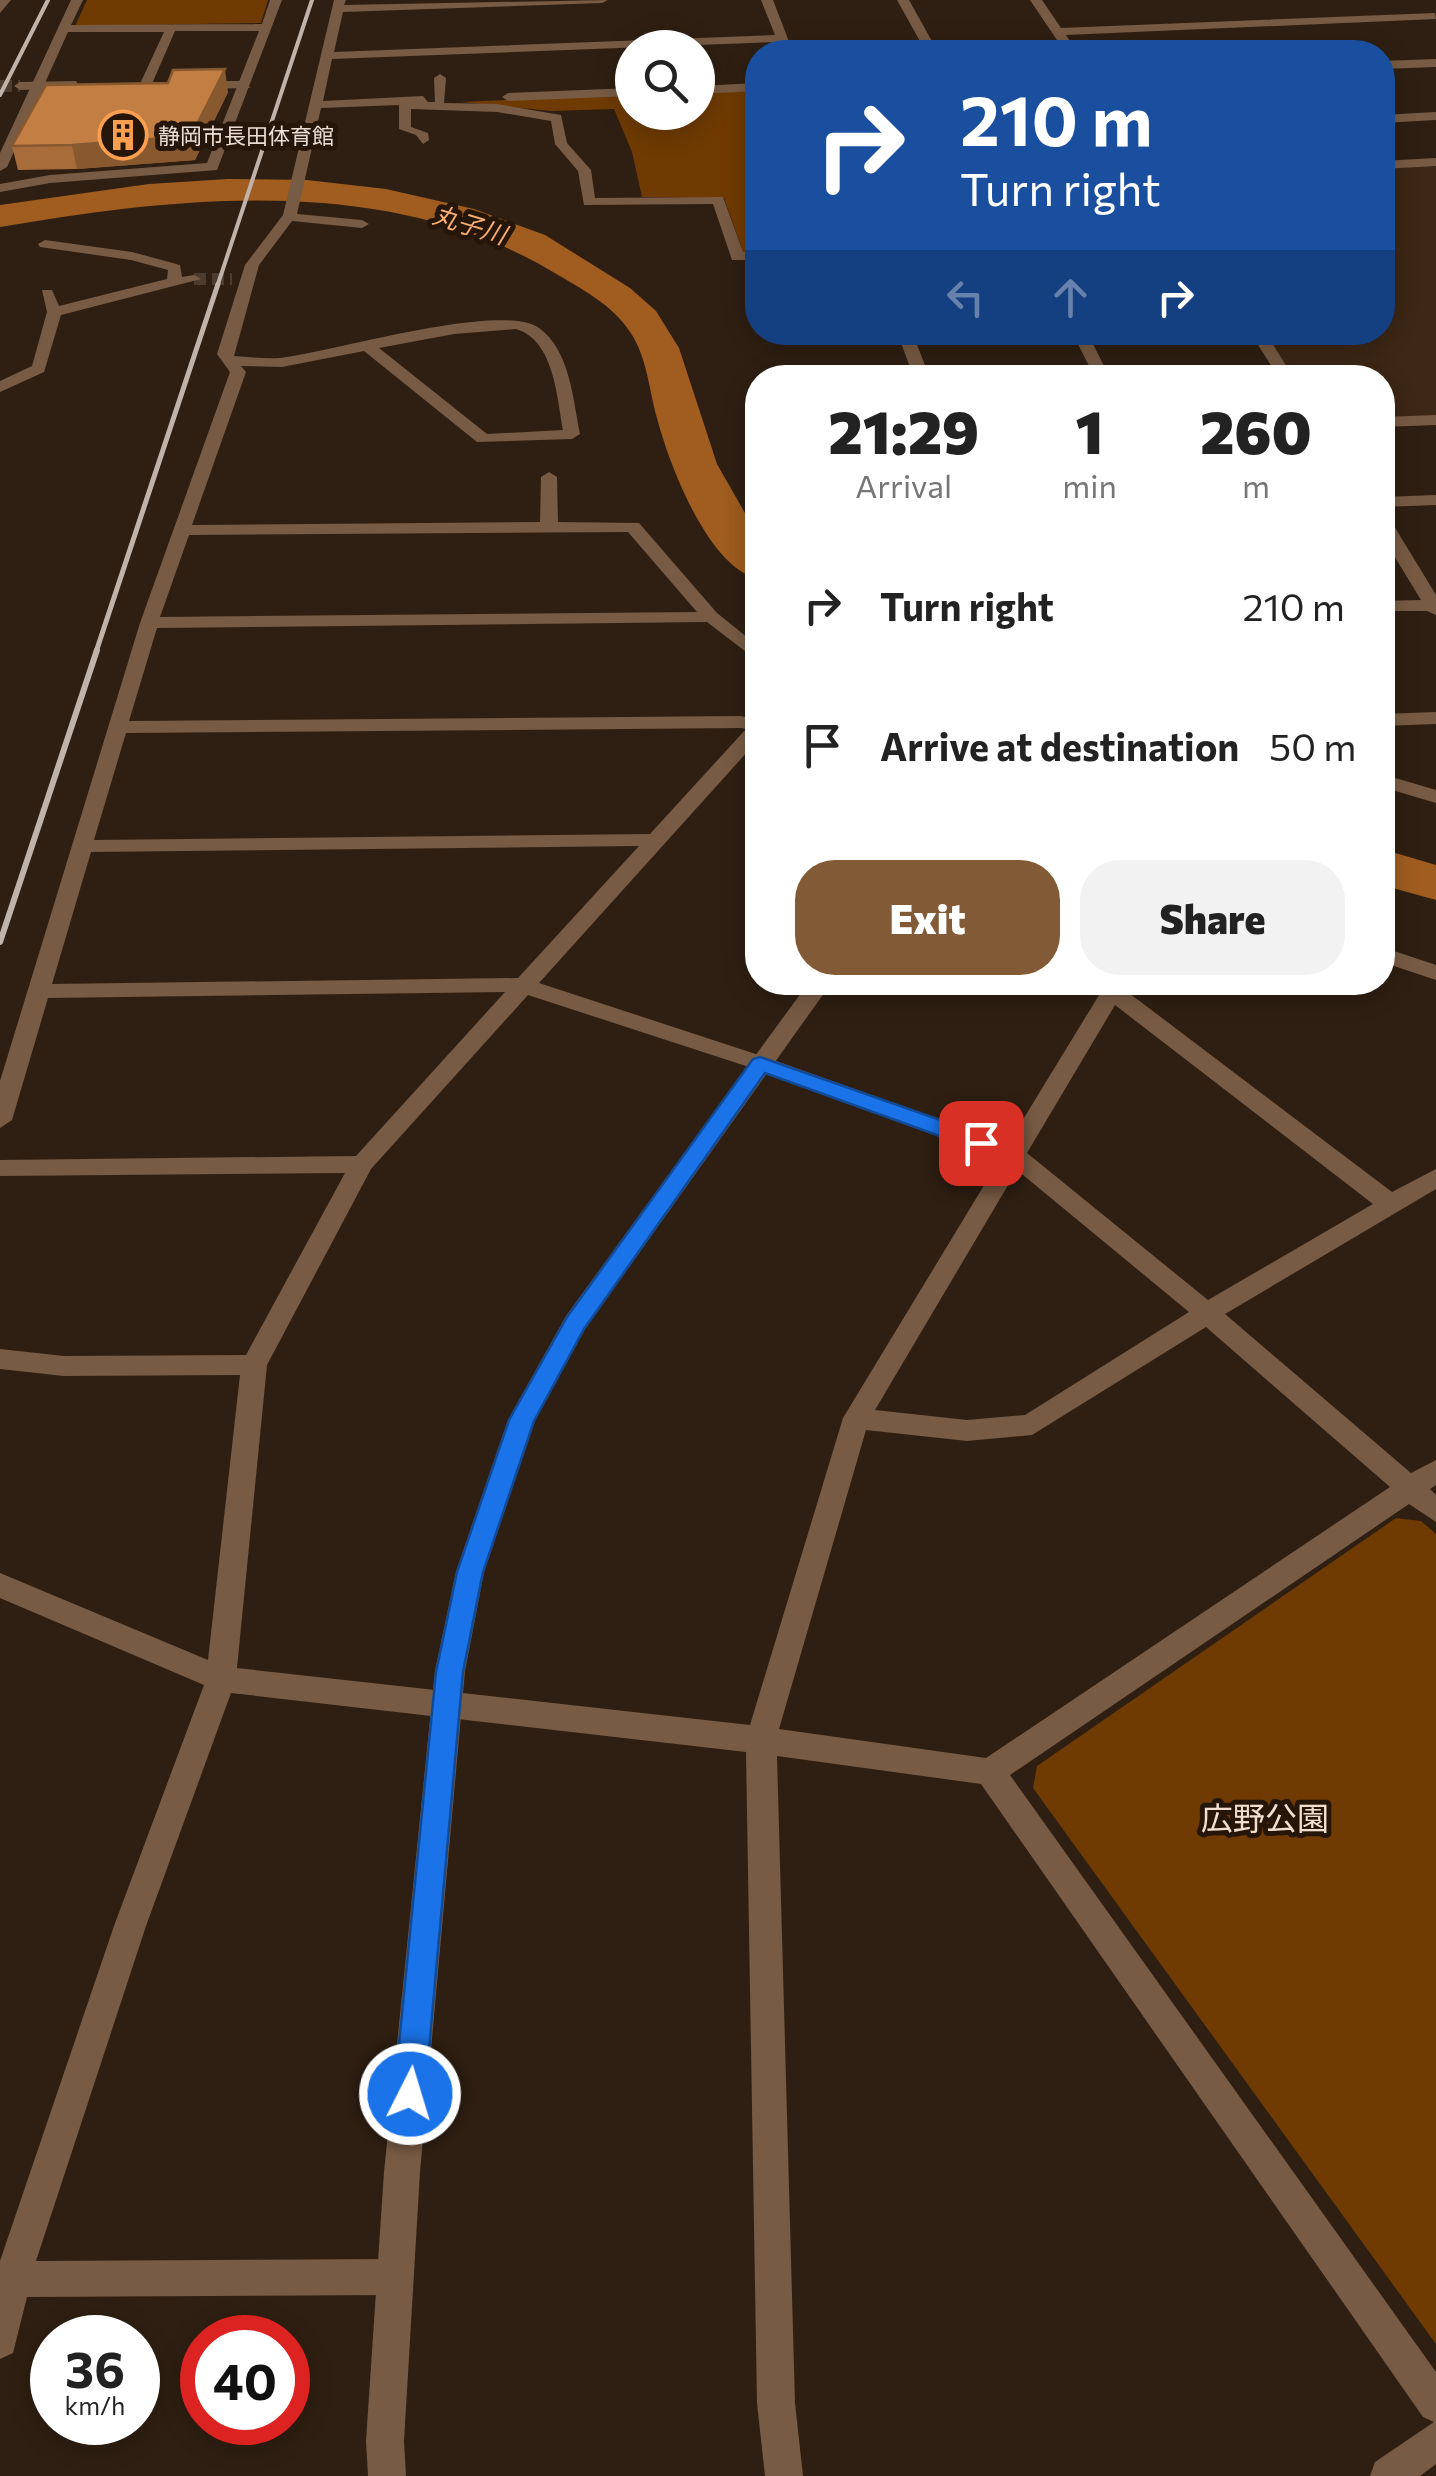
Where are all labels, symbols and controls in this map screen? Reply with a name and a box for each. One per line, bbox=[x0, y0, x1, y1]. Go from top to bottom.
map controls bbox=[615, 30, 715, 130]
button: search bbox=[615, 30, 715, 130]
text: 210 m bbox=[960, 75, 1152, 160]
icon: right bbox=[795, 80, 925, 210]
building icon: 静岡市長田体育館 bbox=[97, 109, 149, 161]
place label: 静岡市長田体育館 bbox=[158, 122, 334, 149]
text: Turn right bbox=[960, 160, 1161, 215]
water label: 丸子川 bbox=[430, 199, 513, 250]
icon: left bbox=[938, 270, 993, 325]
icon: ahead bbox=[1043, 270, 1098, 325]
icon: right bbox=[1148, 270, 1203, 325]
text: 21:29 bbox=[828, 393, 979, 466]
text: 1 bbox=[1076, 393, 1104, 466]
text: 260 bbox=[1200, 393, 1312, 466]
text: Arrival bbox=[855, 465, 952, 505]
text: min bbox=[1062, 465, 1117, 505]
text: m bbox=[1242, 465, 1270, 505]
icon: right bbox=[795, 578, 850, 633]
text: Turn right bbox=[880, 582, 1054, 629]
text: 210 m bbox=[1242, 582, 1345, 629]
icon: arrive bbox=[795, 718, 850, 773]
text: Arrive at destination bbox=[880, 722, 1239, 769]
text: 50 m bbox=[1269, 722, 1356, 769]
button: Exit bbox=[795, 860, 1060, 975]
button: Share bbox=[1080, 860, 1345, 975]
pin bbox=[939, 1101, 1024, 1186]
icon: arrive bbox=[954, 1116, 1009, 1171]
park label: 広野公園 bbox=[1201, 1797, 1329, 1837]
position arrow bbox=[358, 2042, 462, 2146]
speed limit sign: 40 bbox=[180, 2315, 310, 2445]
text: 36 bbox=[65, 2337, 125, 2398]
text: km/h bbox=[65, 2390, 125, 2420]

